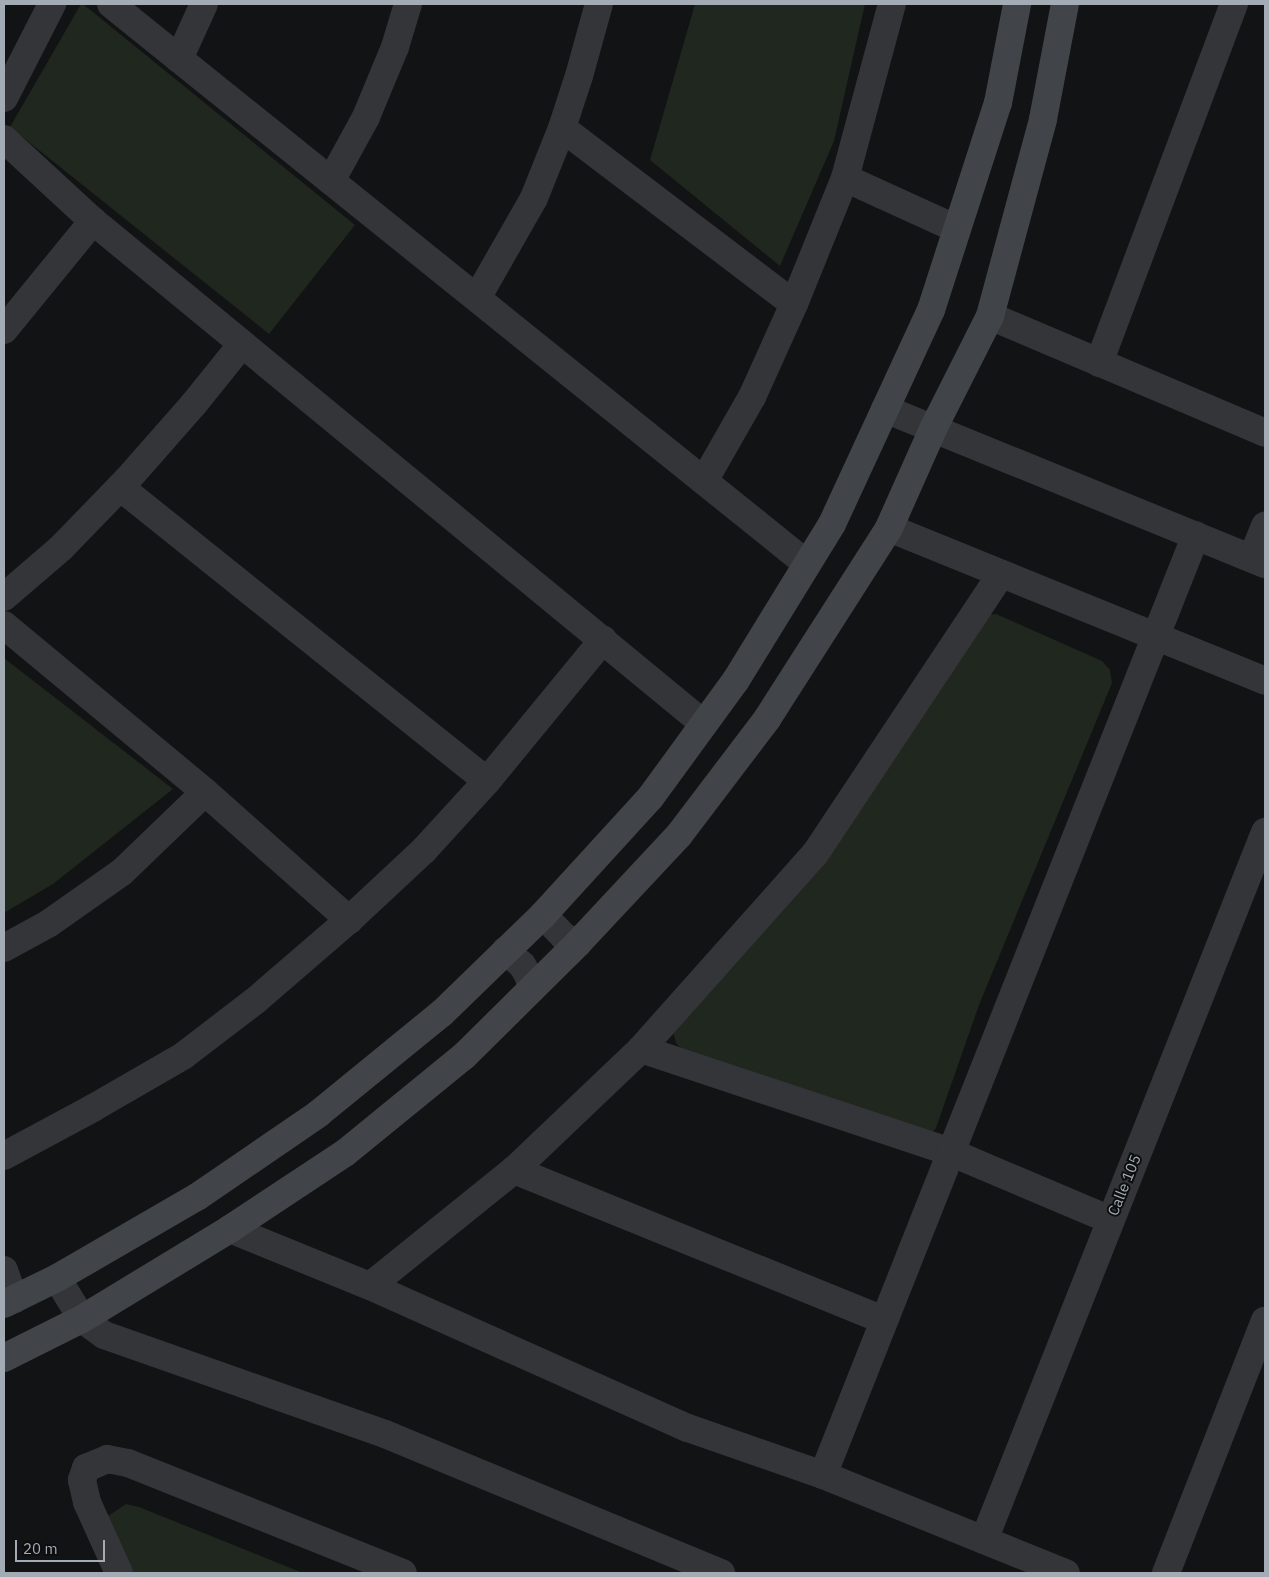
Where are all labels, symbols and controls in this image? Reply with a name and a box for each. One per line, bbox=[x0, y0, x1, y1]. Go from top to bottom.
street label: Calle 105 bbox=[1104, 1152, 1144, 1218]
scale bar bbox=[18, 1530, 108, 1562]
text: 20 m bbox=[23, 1539, 58, 1558]

